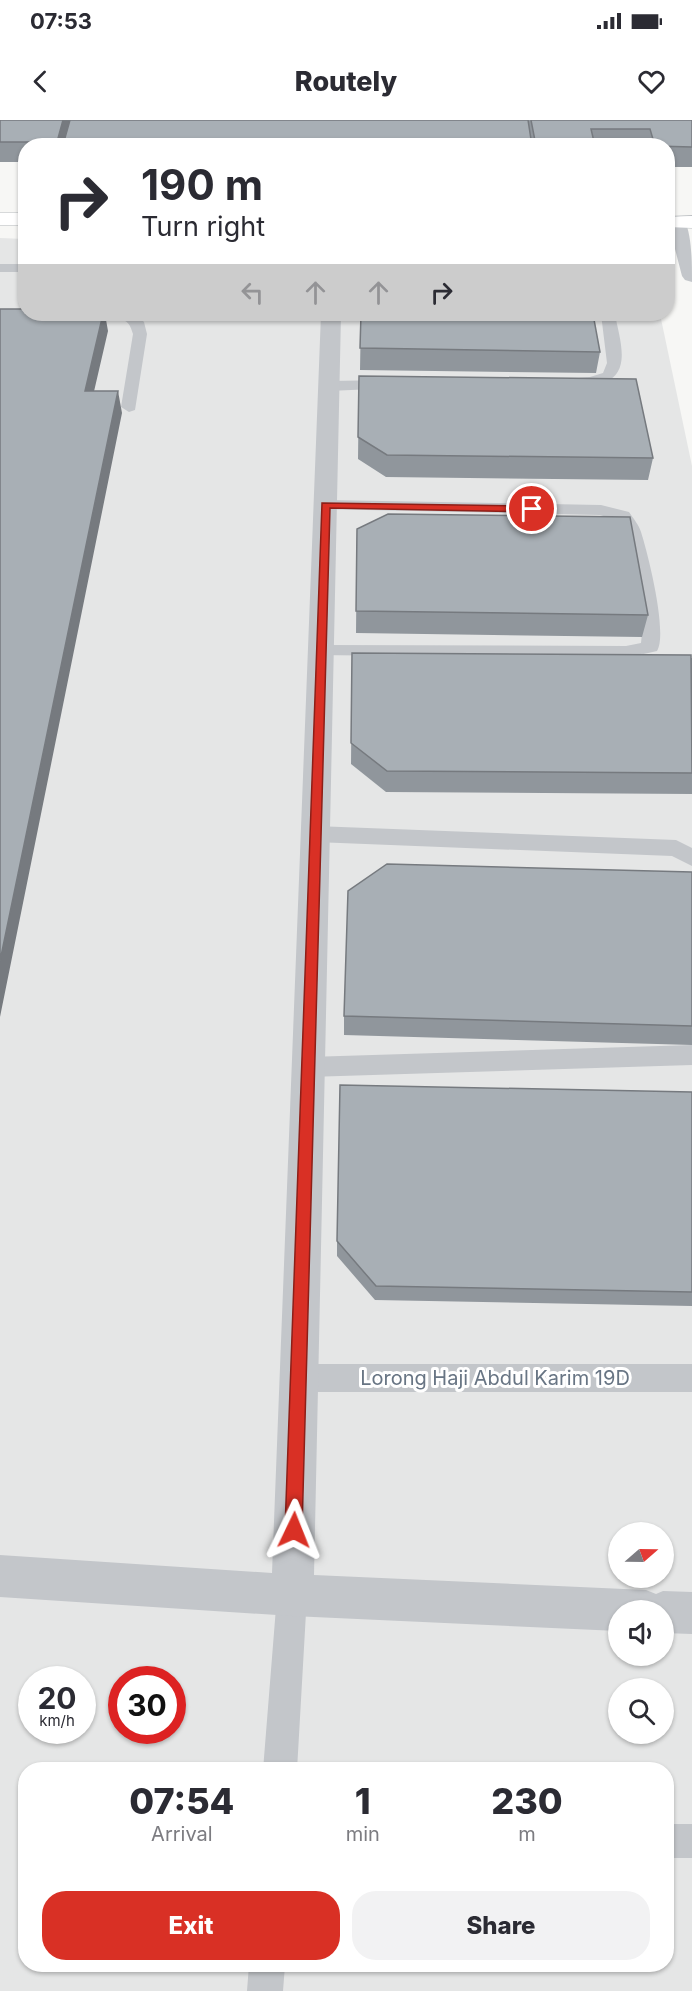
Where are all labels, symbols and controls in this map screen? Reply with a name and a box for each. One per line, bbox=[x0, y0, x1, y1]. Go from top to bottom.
text: 07:53 bbox=[30, 8, 92, 34]
icon: back bbox=[24, 65, 57, 98]
text: Routely bbox=[295, 65, 397, 98]
icon: heart bbox=[635, 65, 668, 98]
text: 190 m bbox=[141, 159, 263, 210]
icon: right bbox=[42, 162, 120, 240]
text: Turn right bbox=[141, 210, 265, 243]
icon: left bbox=[236, 276, 269, 309]
icon: ahead bbox=[299, 276, 332, 309]
icon: ahead bbox=[362, 276, 395, 309]
icon: right bbox=[425, 276, 458, 309]
pin bbox=[506, 483, 557, 534]
icon: arrive bbox=[515, 492, 548, 525]
street label: Lorong Haji Abdul Karim 19D bbox=[360, 1366, 630, 1390]
position arrow bbox=[262, 1498, 326, 1562]
north arrow bbox=[608, 1522, 674, 1588]
map controls bbox=[608, 1522, 674, 1744]
button: sound bbox=[608, 1600, 674, 1666]
speed limit sign: 30 bbox=[108, 1666, 186, 1744]
button: search bbox=[608, 1678, 674, 1744]
text: 20 bbox=[37, 1680, 77, 1716]
text: km/h bbox=[39, 1711, 75, 1730]
text: 07:54 bbox=[129, 1779, 234, 1823]
text: 1 bbox=[355, 1779, 371, 1823]
text: 230 bbox=[491, 1779, 563, 1823]
text: Arrival bbox=[151, 1822, 213, 1846]
text: min bbox=[346, 1822, 380, 1846]
text: m bbox=[518, 1822, 536, 1846]
button: Exit bbox=[42, 1891, 340, 1960]
button: Share bbox=[352, 1891, 650, 1960]

